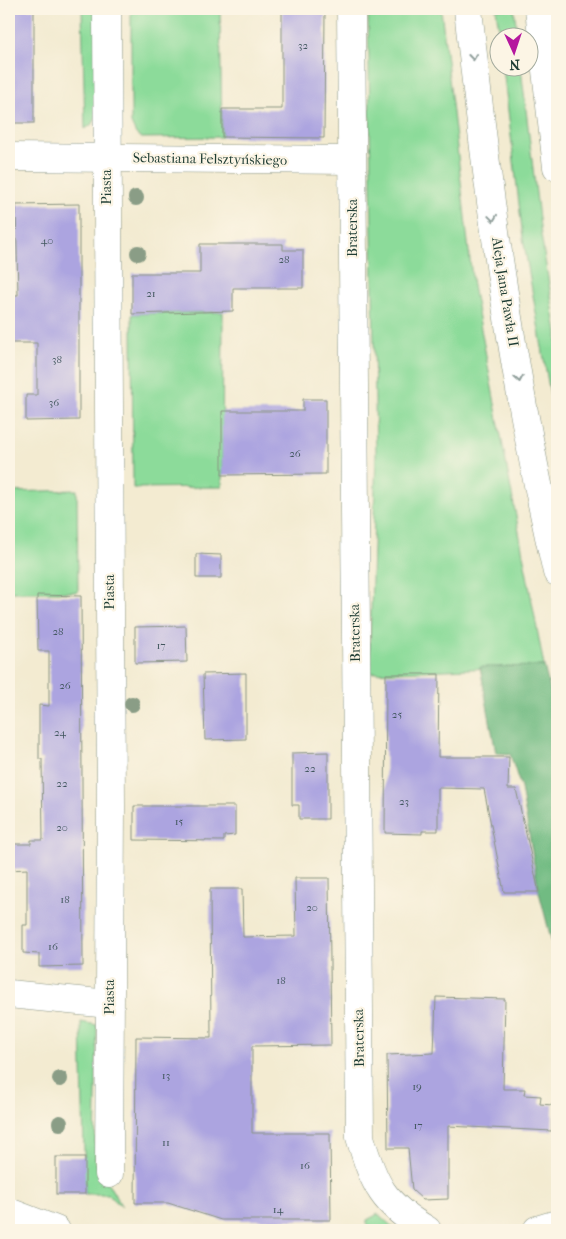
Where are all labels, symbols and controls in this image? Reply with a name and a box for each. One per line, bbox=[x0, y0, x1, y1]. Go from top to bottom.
north arrow bbox=[488, 28, 538, 78]
house number: 32 bbox=[298, 39, 308, 52]
one-way arrow bbox=[467, 54, 478, 62]
text: N bbox=[509, 56, 520, 73]
street label: Sebastiana Felsztyńskiego bbox=[133, 149, 287, 169]
street label: Piasta bbox=[98, 169, 115, 205]
street label: Braterska bbox=[344, 198, 361, 257]
one-way arrow bbox=[487, 215, 498, 223]
house number: 40 bbox=[41, 234, 53, 247]
street label: Aleja Jana Pawła II bbox=[488, 235, 522, 349]
house number: 28 bbox=[278, 253, 290, 266]
house number: 21 bbox=[146, 287, 156, 300]
house number: 38 bbox=[52, 353, 62, 366]
one-way arrow bbox=[513, 374, 524, 383]
house number: 36 bbox=[49, 396, 59, 409]
house number: 26 bbox=[289, 447, 301, 460]
street label: Piasta bbox=[101, 574, 118, 610]
street label: Braterska bbox=[346, 603, 364, 662]
house number: 28 bbox=[52, 625, 64, 638]
house number: 17 bbox=[156, 639, 166, 652]
house number: 26 bbox=[59, 679, 71, 692]
house number: 25 bbox=[392, 708, 402, 721]
house number: 24 bbox=[54, 726, 67, 739]
house number: 22 bbox=[304, 762, 316, 775]
house number: 22 bbox=[56, 777, 68, 790]
house number: 23 bbox=[399, 795, 409, 808]
house number: 15 bbox=[175, 815, 184, 828]
house number: 20 bbox=[56, 821, 68, 834]
house number: 18 bbox=[60, 893, 70, 906]
house number: 20 bbox=[306, 901, 318, 914]
house number: 16 bbox=[48, 940, 58, 953]
house number: 18 bbox=[276, 974, 286, 987]
street label: Piasta bbox=[101, 979, 118, 1015]
street label: Braterska bbox=[350, 1008, 368, 1067]
house number: 13 bbox=[162, 1069, 170, 1082]
house number: 19 bbox=[412, 1080, 422, 1093]
house number: 17 bbox=[413, 1119, 423, 1132]
house number: 11 bbox=[162, 1136, 170, 1149]
house number: 16 bbox=[300, 1159, 310, 1172]
house number: 14 bbox=[273, 1203, 284, 1216]

